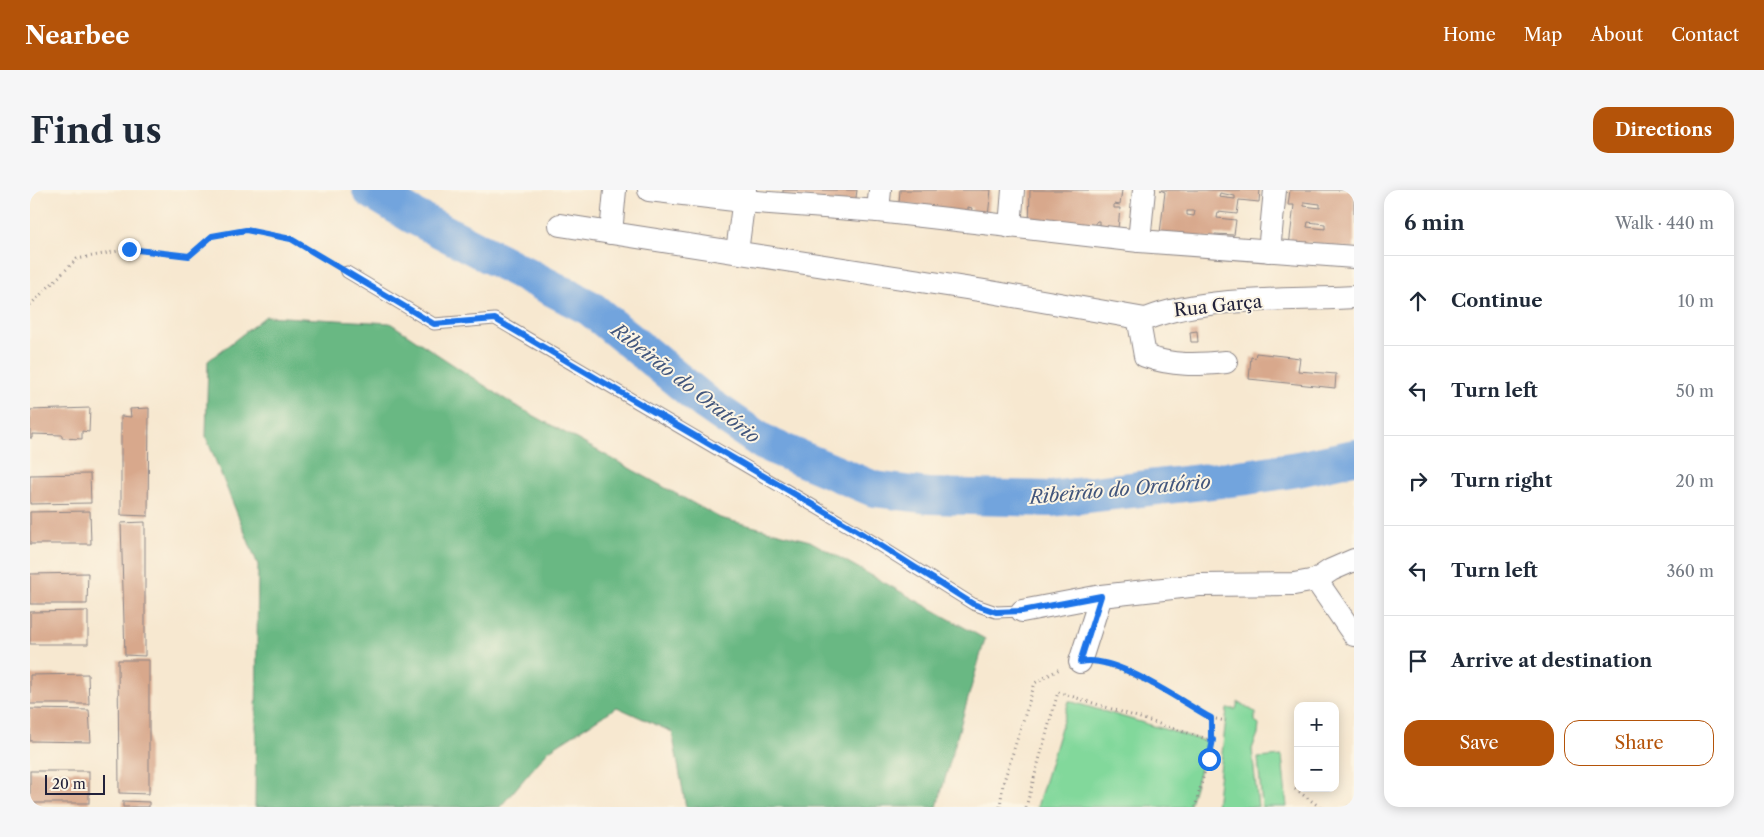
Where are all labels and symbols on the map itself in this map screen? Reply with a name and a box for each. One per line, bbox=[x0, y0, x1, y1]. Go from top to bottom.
route end bbox=[118, 238, 141, 261]
street label: Rua Garça bbox=[1173, 290, 1264, 322]
water label: Ribeirão do Oratório bbox=[605, 317, 764, 448]
water label: Ribeirão do Oratório bbox=[1027, 470, 1212, 509]
route start bbox=[1198, 748, 1221, 771]
scale bar bbox=[45, 772, 105, 795]

